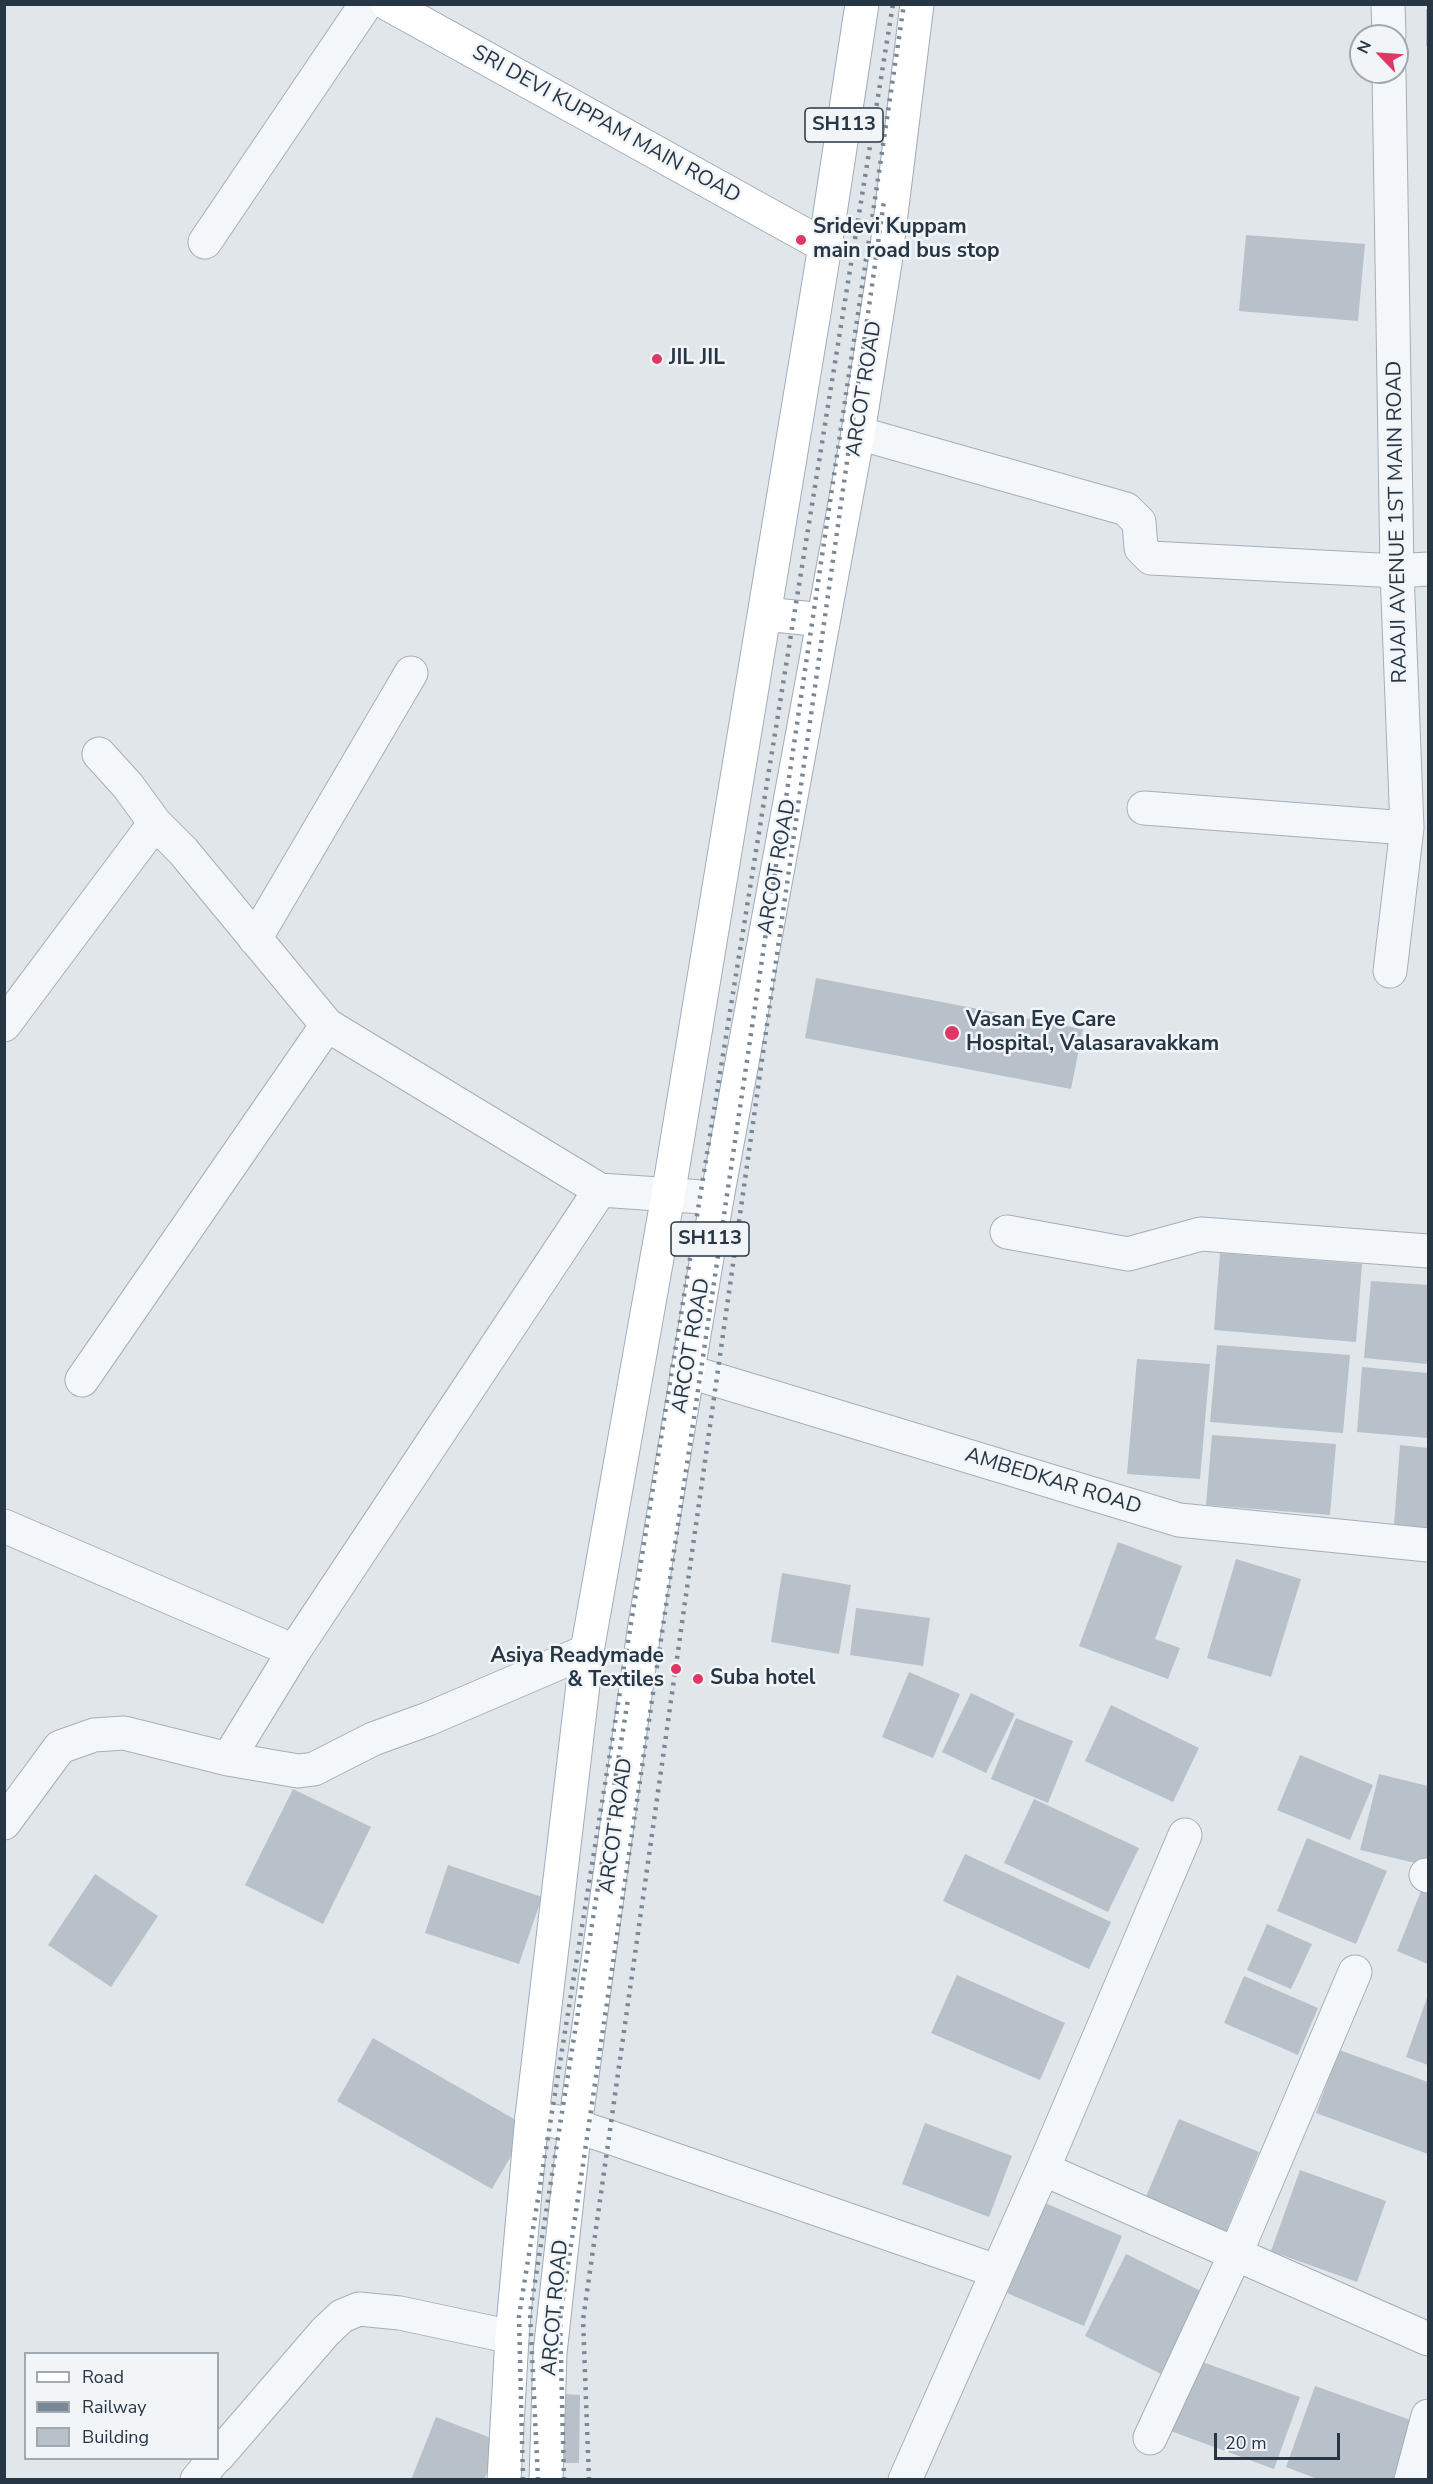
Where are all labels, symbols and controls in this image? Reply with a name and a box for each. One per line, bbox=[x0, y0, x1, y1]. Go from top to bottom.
north arrow bbox=[1349, 24, 1409, 84]
text: N bbox=[1352, 37, 1377, 57]
street label: SRI DEVI KUPPAM MAIN ROAD bbox=[467, 41, 745, 209]
road number: SH113 bbox=[805, 108, 883, 142]
place label: Sridevi Kuppam main road bus stop bbox=[813, 215, 1000, 265]
marker: Sridevi Kuppam main road bus stop bbox=[794, 233, 808, 247]
street label: ARCOT ROAD bbox=[842, 319, 888, 459]
place label: JIL JIL bbox=[669, 346, 725, 372]
marker: JIL JIL bbox=[650, 352, 664, 366]
street label: RAJAJI AVENUE 1ST MAIN ROAD bbox=[1383, 361, 1413, 683]
street label: ARCOT ROAD bbox=[754, 797, 802, 937]
place label: Vasan Eye Care Hospital, Valasaravakkam bbox=[966, 1008, 1219, 1058]
marker: Vasan Eye Care Hospital, Valasaravakkam bbox=[943, 1024, 961, 1042]
road number: SH113 bbox=[671, 1222, 749, 1256]
street label: ARCOT ROAD bbox=[668, 1276, 716, 1416]
street label: AMBEDKAR ROAD bbox=[962, 1443, 1144, 1521]
place label: Asiya Readymade & Textiles bbox=[490, 1644, 664, 1694]
marker: Asiya Readymade & Textiles bbox=[669, 1662, 683, 1676]
place label: Suba hotel bbox=[710, 1666, 815, 1692]
marker: Suba hotel bbox=[691, 1672, 705, 1686]
street label: ARCOT ROAD bbox=[595, 1756, 639, 1896]
street label: ARCOT ROAD bbox=[537, 2239, 575, 2377]
legend bbox=[24, 2352, 219, 2460]
text: Road bbox=[82, 2365, 124, 2389]
text: Railway bbox=[82, 2395, 147, 2419]
scale bar bbox=[1217, 2421, 1343, 2459]
text: Building bbox=[82, 2425, 149, 2449]
text: 20 m bbox=[1225, 2431, 1267, 2455]

